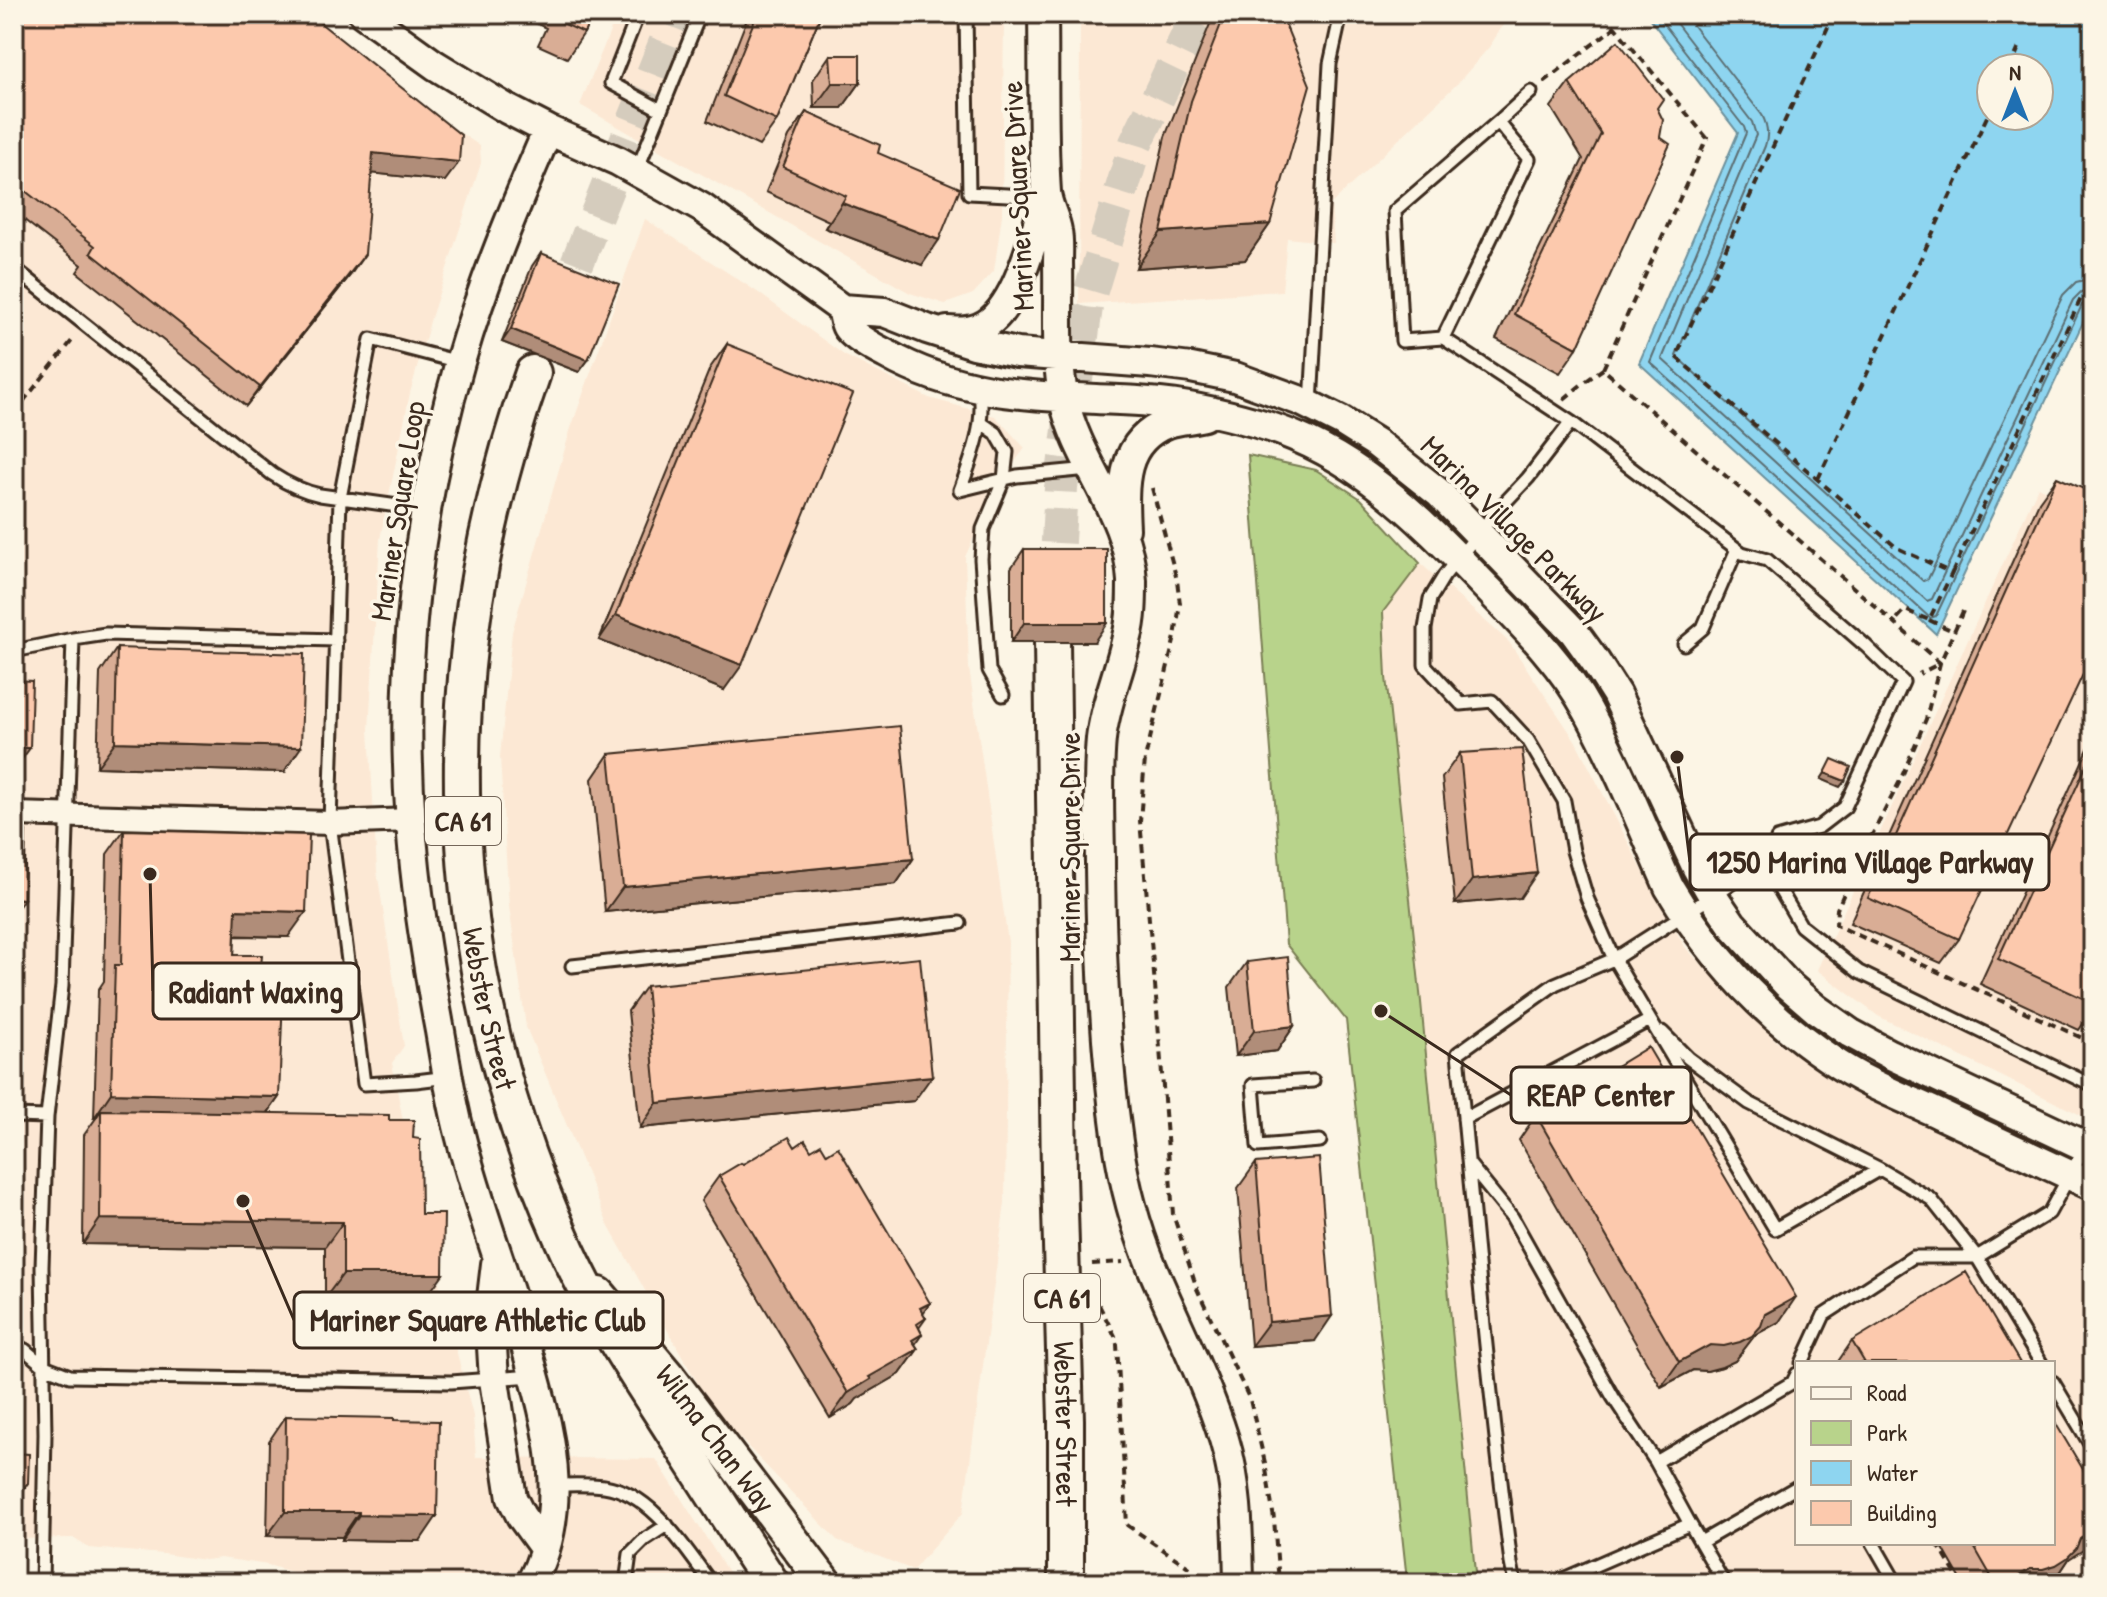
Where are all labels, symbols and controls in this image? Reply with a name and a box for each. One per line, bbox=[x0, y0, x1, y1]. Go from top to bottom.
north arrow bbox=[1975, 52, 2055, 132]
text: N bbox=[2009, 57, 2021, 87]
street label: Mariner Square Drive bbox=[991, 80, 1043, 312]
street label: Mariner Square Loop bbox=[360, 398, 434, 624]
street label: Marina Village Parkway bbox=[1412, 426, 1617, 631]
street label: Mariner Square Drive bbox=[1049, 732, 1089, 962]
road number: CA 61 bbox=[425, 797, 501, 845]
callout: 1250 Marina Village Parkway bbox=[1690, 834, 2049, 890]
text: 1250 Marina Village Parkway bbox=[1706, 840, 2034, 884]
street label: Webster Street bbox=[453, 925, 527, 1095]
callout: Radiant Waxing bbox=[153, 963, 359, 1019]
text: Radiant Waxing bbox=[169, 970, 343, 1014]
callout: REAP Center bbox=[1511, 1067, 1691, 1123]
text: REAP Center bbox=[1527, 1073, 1676, 1116]
road number: CA 61 bbox=[1024, 1274, 1100, 1322]
callout: Mariner Square Athletic Club bbox=[294, 1292, 663, 1348]
text: Mariner Square Athletic Club bbox=[310, 1298, 646, 1342]
street label: Webster Street bbox=[1045, 1341, 1087, 1507]
street label: Wilma Chan Way bbox=[647, 1355, 786, 1521]
legend bbox=[1795, 1361, 2055, 1545]
text: Road bbox=[1867, 1376, 1906, 1408]
text: Park bbox=[1867, 1416, 1907, 1448]
text: Water bbox=[1867, 1456, 1918, 1488]
text: Building bbox=[1867, 1496, 1937, 1528]

